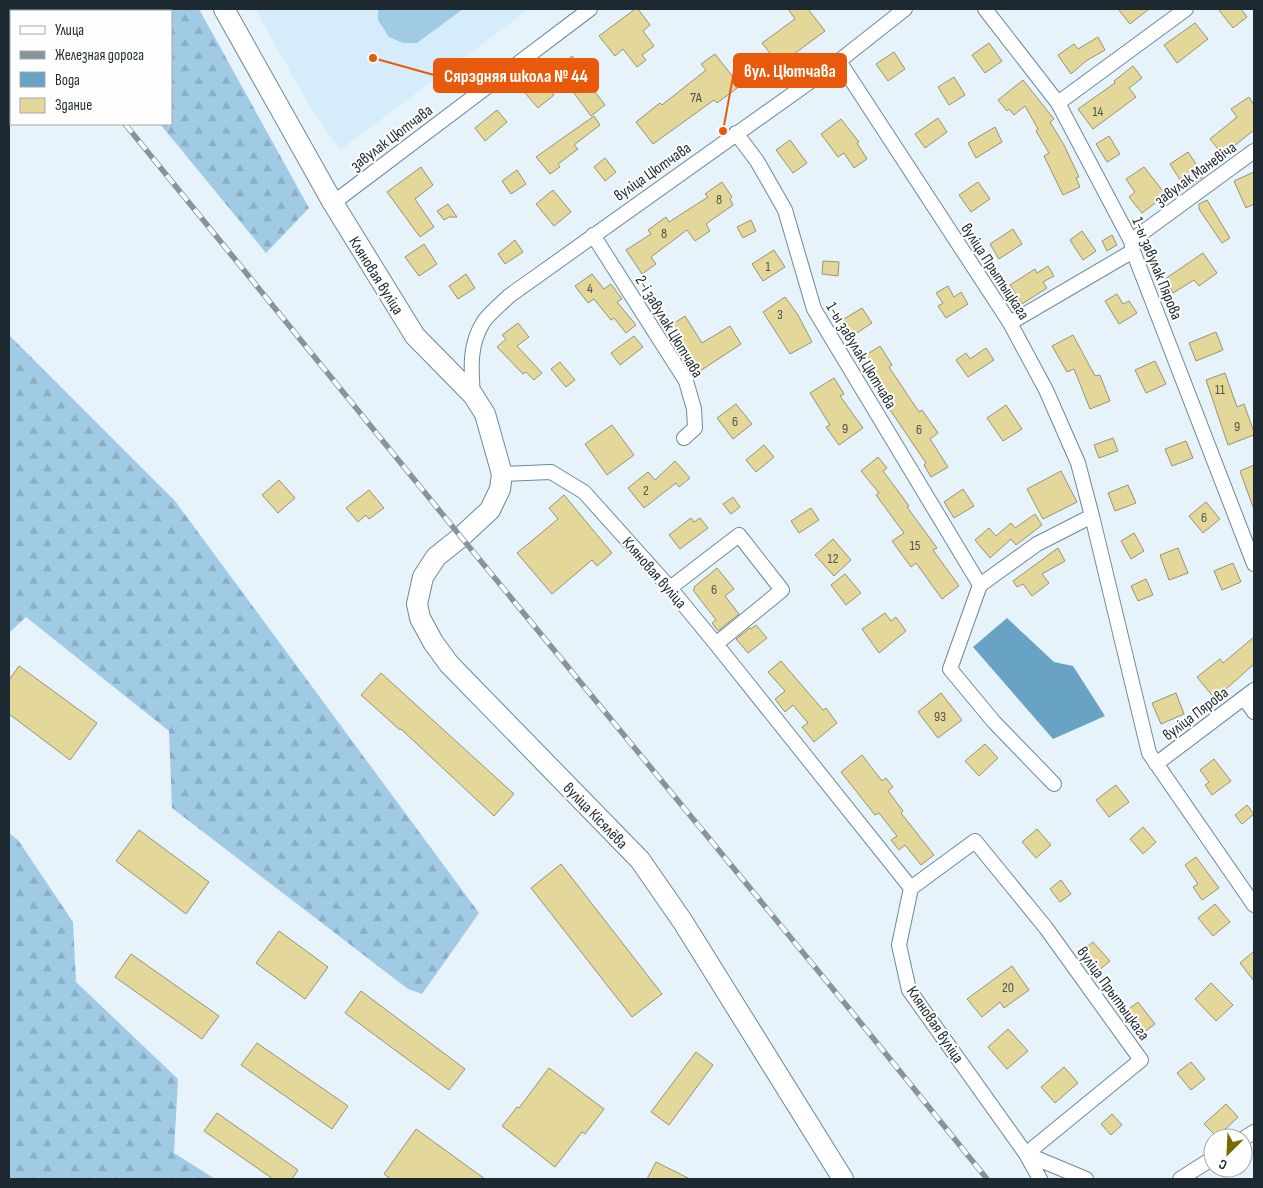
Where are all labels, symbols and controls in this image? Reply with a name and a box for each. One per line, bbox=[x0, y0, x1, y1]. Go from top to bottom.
legend bbox=[10, 10, 172, 125]
text: Улица bbox=[55, 21, 84, 40]
text: Железная дорога bbox=[55, 46, 144, 65]
callout: вул. Цютчава bbox=[734, 54, 846, 87]
callout: Сярэдняя школа № 44 bbox=[434, 59, 598, 92]
text: вул. Цютчава bbox=[744, 61, 836, 82]
text: Сярэдняя школа № 44 bbox=[444, 66, 589, 87]
text: Вода bbox=[55, 71, 80, 90]
house number: 7А bbox=[690, 89, 703, 106]
text: Здание bbox=[55, 96, 92, 115]
street label: завулак Цютчава bbox=[347, 101, 437, 175]
house number: 14 bbox=[1093, 103, 1104, 120]
street label: завулак Маневіча bbox=[1151, 138, 1240, 210]
street label: вуліца Цютчава bbox=[611, 139, 695, 206]
house number: 8 bbox=[716, 191, 722, 208]
street label: 1-ы завулак Пярова bbox=[1127, 215, 1186, 323]
street label: вуліца Прытыцкага bbox=[957, 220, 1033, 324]
house number: 8 bbox=[661, 225, 667, 242]
street label: Кляновая вуліца bbox=[344, 233, 407, 318]
house number: 1 bbox=[766, 258, 771, 275]
street label: 2-і завулак Цютчава bbox=[631, 272, 707, 381]
house number: 4 bbox=[587, 280, 593, 297]
street label: 1-ы завулак Цютчава bbox=[821, 299, 900, 413]
house number: 3 bbox=[777, 306, 783, 323]
house number: 11 bbox=[1215, 381, 1225, 398]
house number: 6 bbox=[732, 413, 738, 430]
house number: 9 bbox=[1234, 418, 1240, 435]
house number: 9 bbox=[842, 420, 848, 437]
house number: 6 bbox=[916, 421, 922, 438]
house number: 2 bbox=[643, 482, 649, 499]
house number: 6 bbox=[1201, 509, 1207, 526]
street label: Кляновая вуліца bbox=[618, 533, 690, 613]
house number: 15 bbox=[910, 537, 921, 554]
house number: 12 bbox=[828, 550, 839, 567]
house number: 6 bbox=[711, 581, 717, 598]
street label: вуліца Пярова bbox=[1159, 683, 1232, 745]
house number: 93 bbox=[934, 708, 946, 725]
street label: вуліца Кісялёва bbox=[559, 779, 631, 853]
street label: вуліца Прытыцкага bbox=[1072, 943, 1153, 1044]
house number: 20 bbox=[1002, 979, 1014, 996]
street label: Кляновая вуліца bbox=[902, 983, 967, 1067]
north arrow bbox=[1203, 1128, 1253, 1178]
text: С bbox=[1216, 1155, 1230, 1174]

